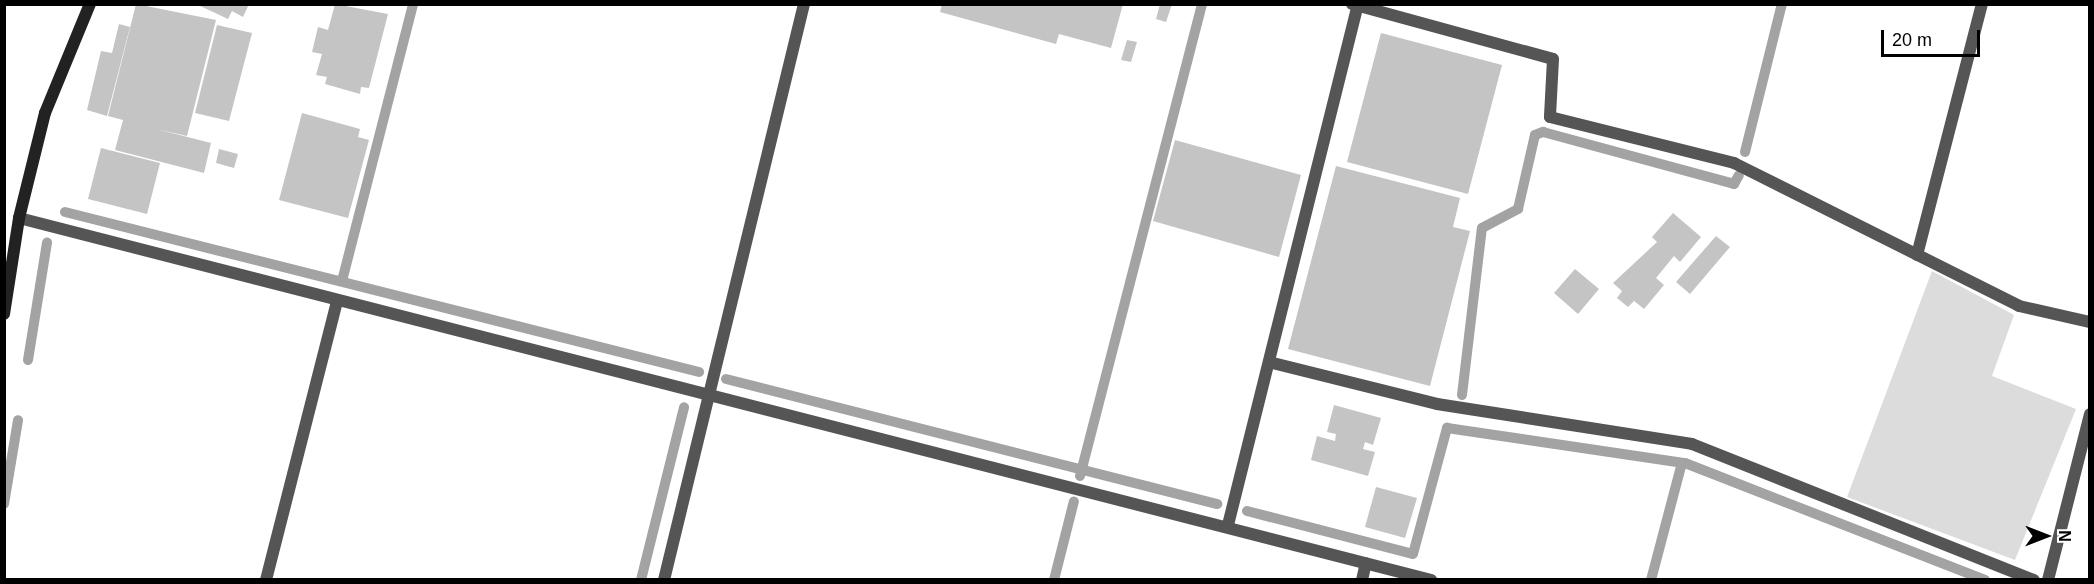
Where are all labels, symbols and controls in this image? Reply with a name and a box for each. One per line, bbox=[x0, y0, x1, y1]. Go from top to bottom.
scale bar bbox=[1884, 18, 1983, 56]
text: 20 m bbox=[1892, 30, 1932, 50]
north arrow bbox=[2016, 506, 2076, 566]
text: N bbox=[2056, 530, 2073, 542]

